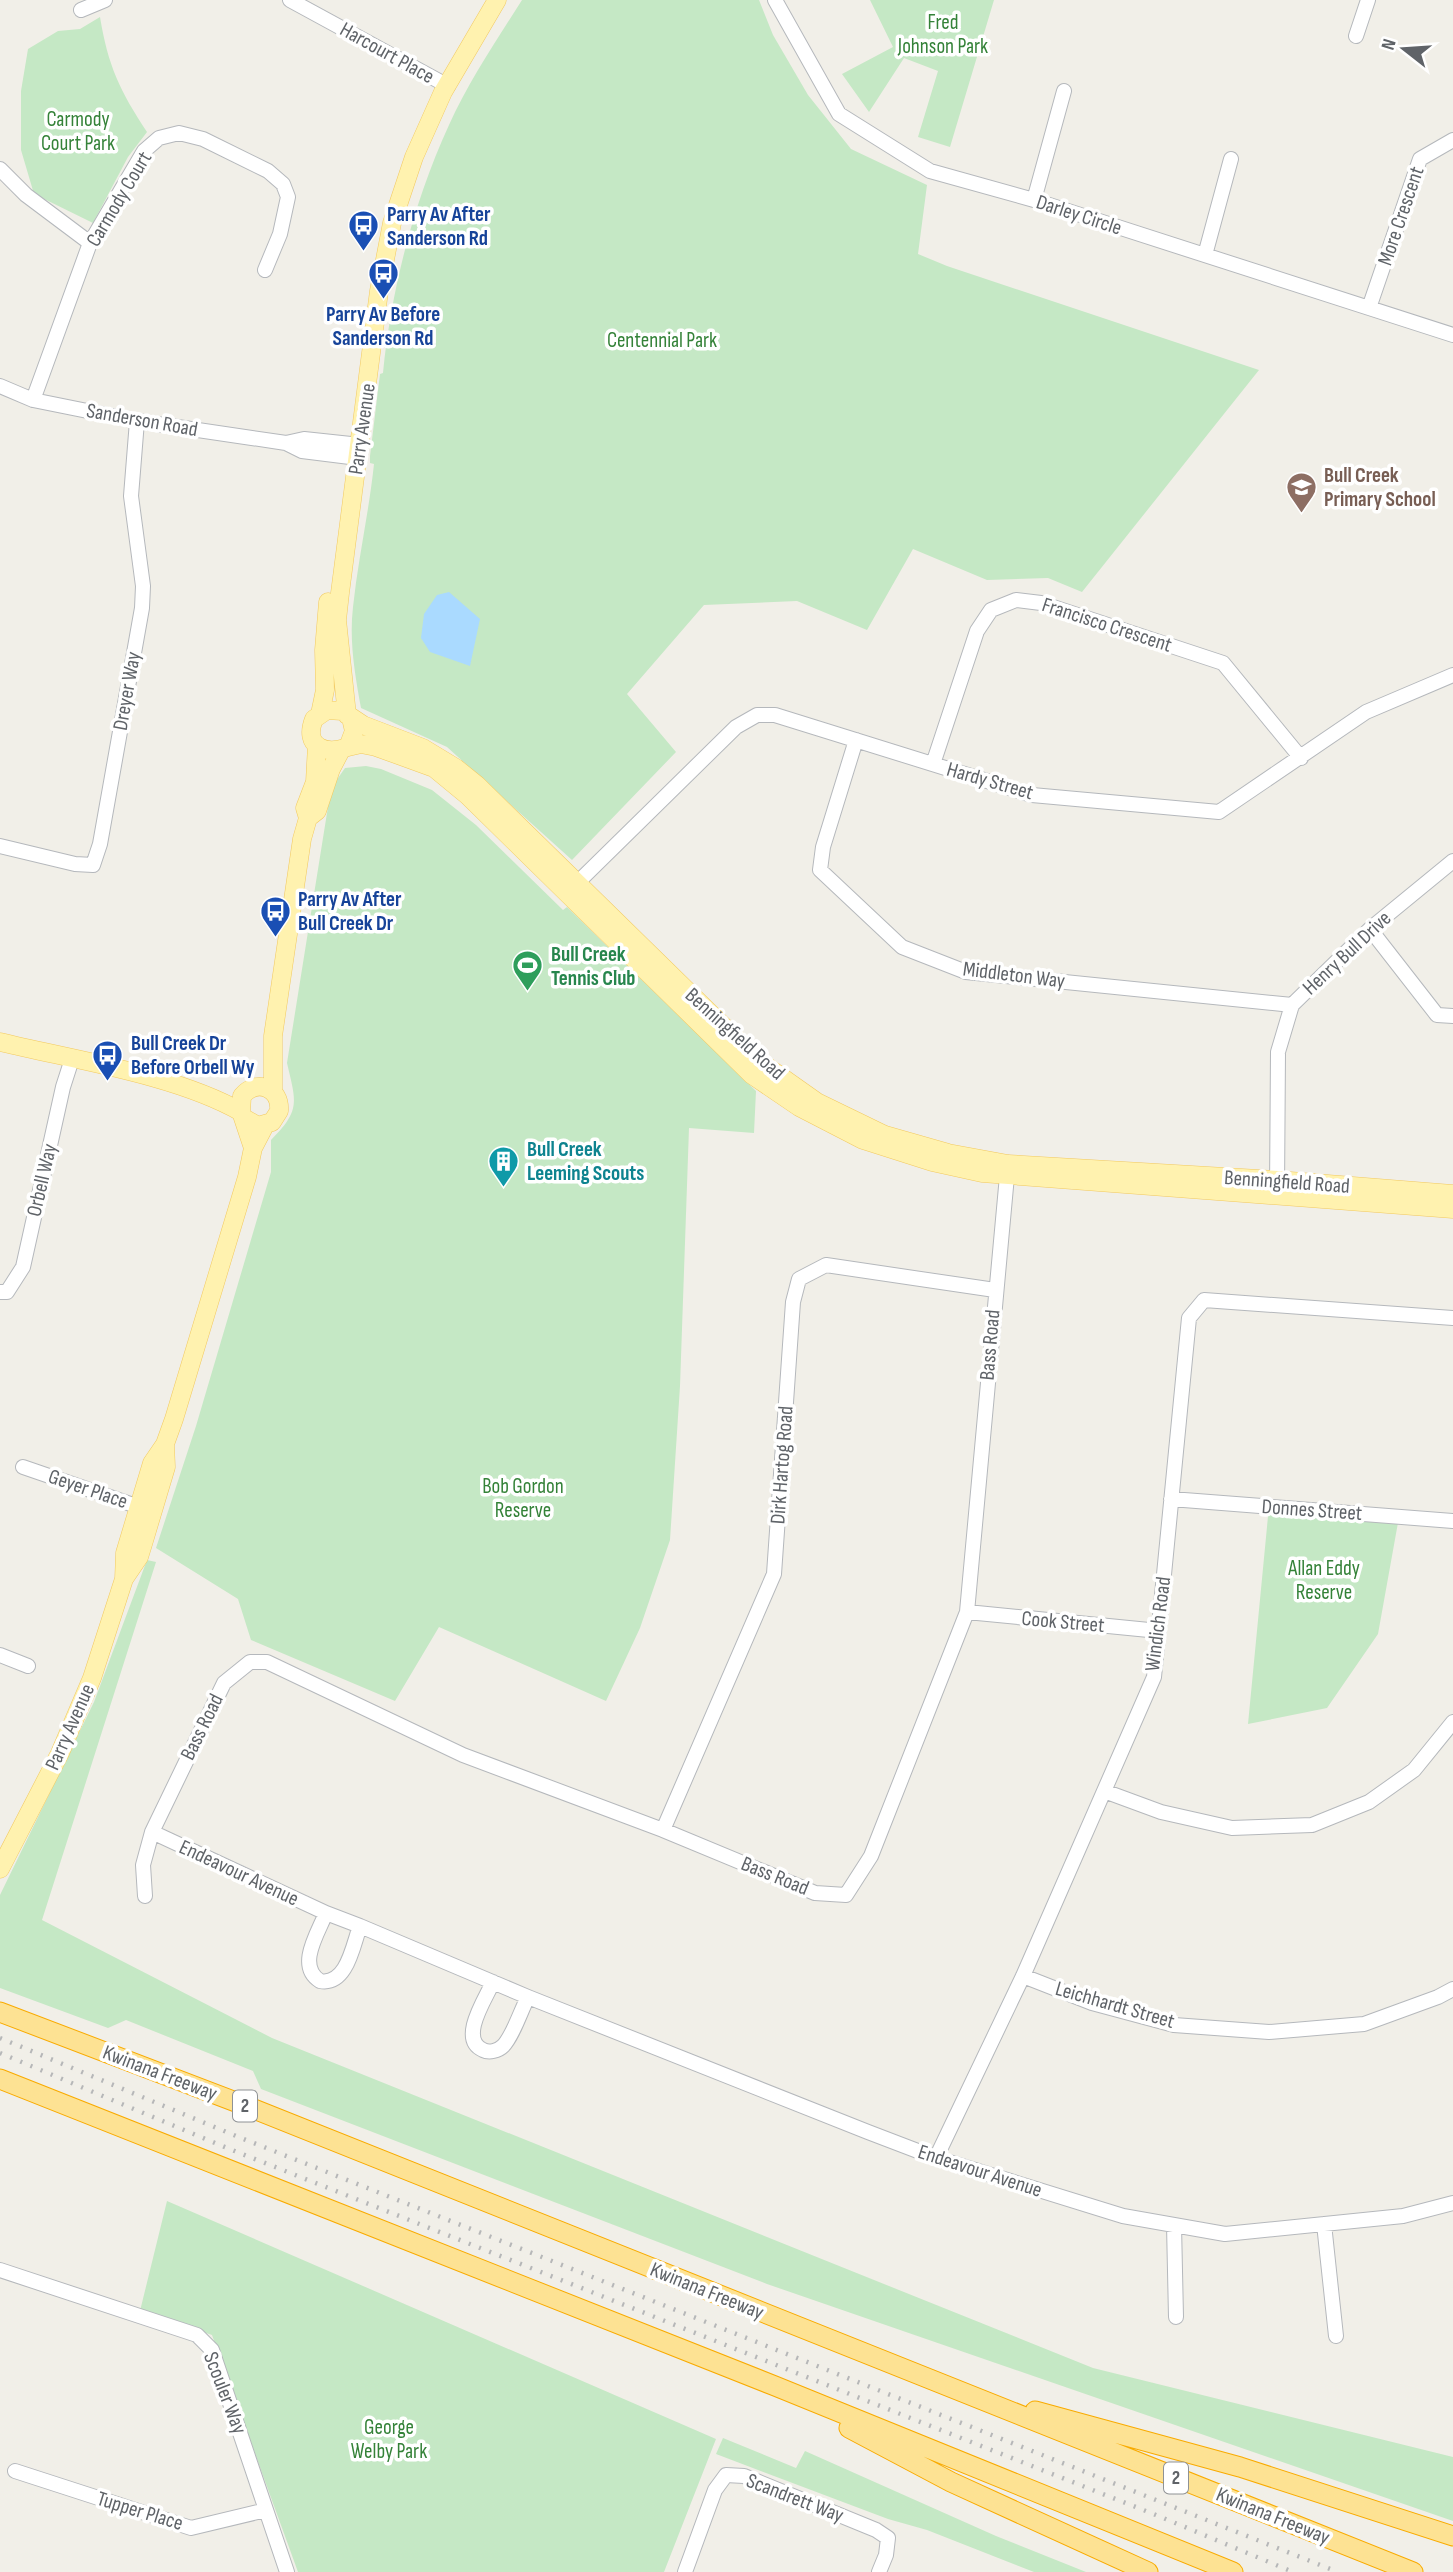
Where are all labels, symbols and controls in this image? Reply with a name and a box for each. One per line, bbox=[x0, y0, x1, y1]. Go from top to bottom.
park label: Fred Johnson Park bbox=[897, 10, 988, 59]
north arrow bbox=[1369, 14, 1439, 84]
street label: Harcourt Place bbox=[336, 17, 438, 89]
text: N bbox=[1377, 36, 1402, 53]
park label: Carmody Court Park bbox=[41, 107, 115, 156]
street label: Carmody Court bbox=[81, 147, 157, 251]
street label: More Crescent bbox=[1372, 163, 1430, 269]
street label: Darley Circle bbox=[1033, 189, 1125, 241]
place label: Parry Av After Sanderson Rd bbox=[387, 202, 491, 251]
bus stop icon: Parry Av After Sanderson Rd bbox=[347, 209, 381, 253]
bus stop icon: Parry Av Before Sanderson Rd bbox=[366, 257, 400, 301]
place label: Parry Av Before Sanderson Rd bbox=[326, 302, 440, 351]
park label: Centennial Park bbox=[607, 328, 717, 353]
street label: Parry Avenue bbox=[343, 382, 381, 476]
street label: Sanderson Road bbox=[84, 398, 200, 442]
place label: Bull Creek Primary School bbox=[1324, 463, 1436, 512]
school or university icon: Bull Creek Primary School bbox=[1284, 470, 1318, 514]
street label: Francisco Crescent bbox=[1039, 592, 1175, 658]
street label: Dreyer Way bbox=[108, 650, 146, 732]
street label: Hardy Street bbox=[944, 757, 1036, 805]
place label: Parry Av After Bull Creek Dr bbox=[298, 887, 402, 936]
bus stop icon: Parry Av After Bull Creek Dr bbox=[258, 894, 292, 938]
street label: Henry Bull Drive bbox=[1298, 906, 1396, 1000]
place label: Bull Creek Tennis Club bbox=[551, 942, 635, 991]
sports icon: Bull Creek Tennis Club bbox=[511, 949, 545, 993]
street label: Middleton Way bbox=[962, 956, 1066, 994]
street label: Benningfield Road bbox=[680, 983, 790, 1085]
place label: Bull Creek Dr Before Orbell Wy bbox=[131, 1031, 255, 1080]
bus stop icon: Bull Creek Dr Before Orbell Wy bbox=[91, 1038, 125, 1082]
place label: Bull Creek Leeming Scouts bbox=[527, 1137, 644, 1186]
street label: Orbell Way bbox=[22, 1141, 62, 1219]
building icon: Bull Creek Leeming Scouts bbox=[487, 1144, 521, 1188]
street label: Benningfield Road bbox=[1223, 1165, 1351, 1199]
street label: Bass Road bbox=[974, 1309, 1006, 1381]
street label: Dirk Hartog Road bbox=[765, 1405, 799, 1525]
street label: Geyer Place bbox=[45, 1464, 131, 1514]
park label: Bob Gordon Reserve bbox=[482, 1474, 564, 1523]
street label: Donnes Street bbox=[1261, 1494, 1363, 1526]
park label: Allan Eddy Reserve bbox=[1287, 1556, 1360, 1605]
street label: Windich Road bbox=[1140, 1575, 1176, 1673]
street label: Cook Street bbox=[1021, 1606, 1105, 1638]
street label: Parry Avenue bbox=[40, 1680, 100, 1774]
street label: Bass Road bbox=[175, 1690, 229, 1764]
street label: Endeavour Avenue bbox=[175, 1834, 303, 1912]
street label: Bass Road bbox=[738, 1851, 812, 1901]
street label: Leichhardt Street bbox=[1053, 1976, 1177, 2034]
street label: Kwinana Freeway bbox=[99, 2040, 221, 2106]
road number: 2 bbox=[233, 2090, 257, 2122]
street label: Endeavour Avenue bbox=[915, 2139, 1045, 2203]
street label: Kwinana Freeway bbox=[646, 2257, 768, 2325]
street label: Scouler Way bbox=[198, 2349, 252, 2437]
park label: George Welby Park bbox=[351, 2415, 427, 2464]
road number: 2 bbox=[1164, 2462, 1188, 2494]
street label: Scandrett Way bbox=[743, 2468, 847, 2528]
street label: Kwinana Freeway bbox=[1212, 2482, 1334, 2550]
street label: Tupper Place bbox=[94, 2486, 186, 2536]

